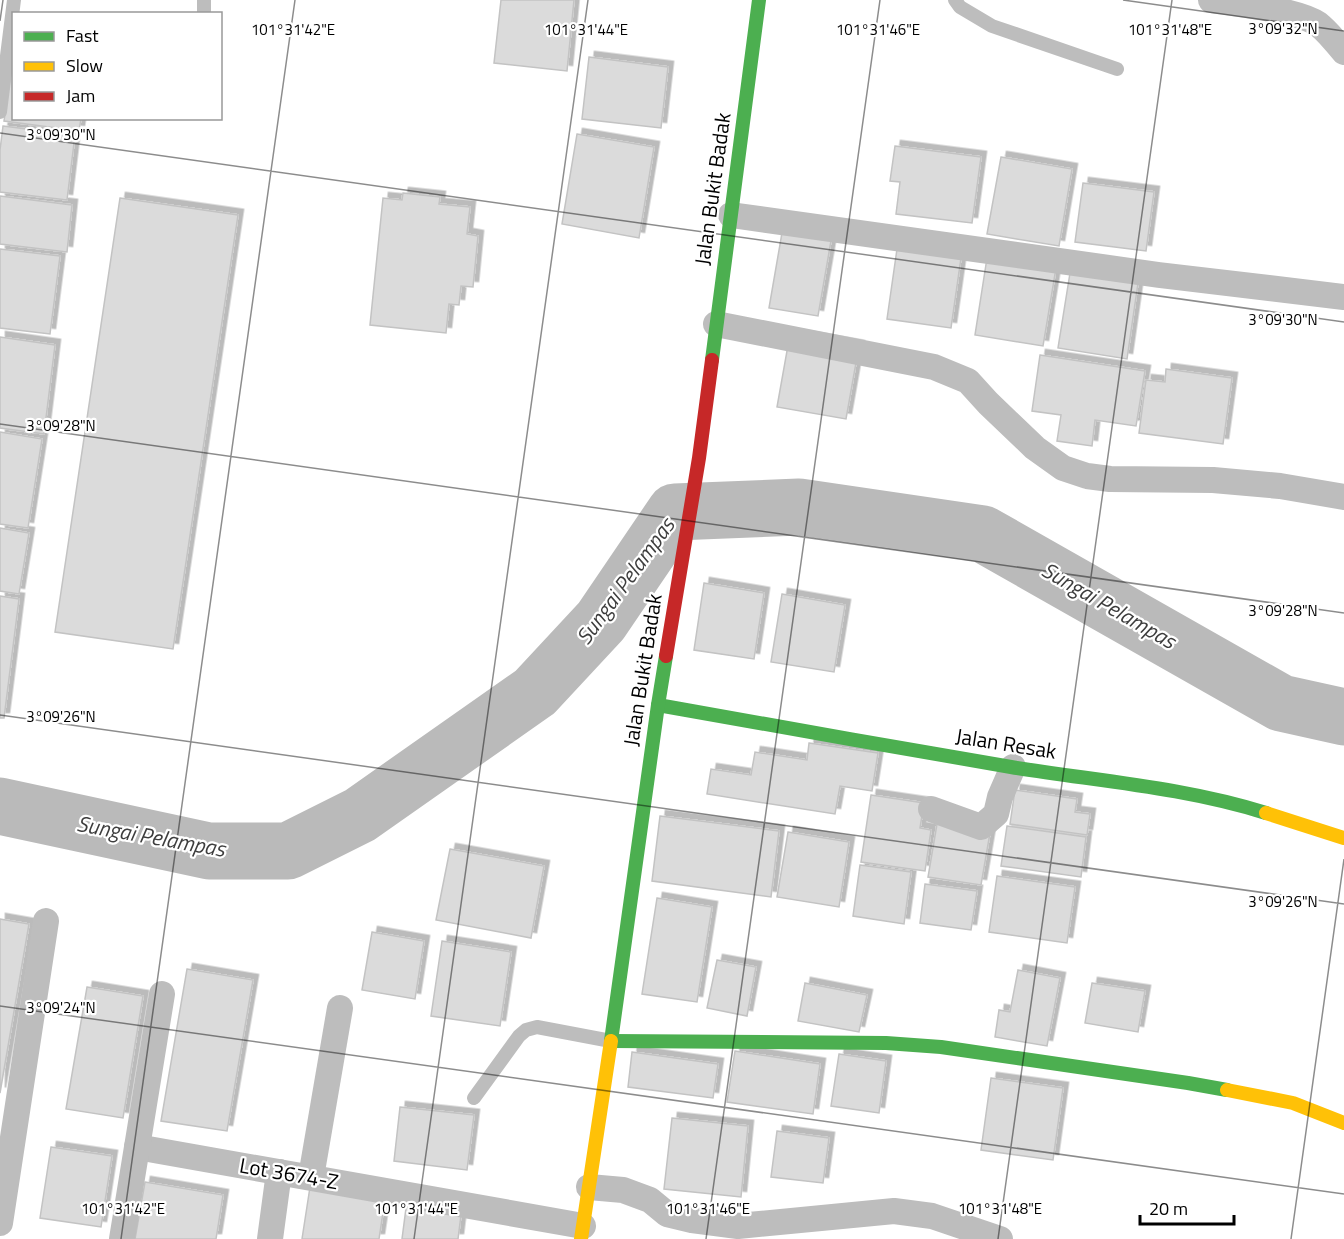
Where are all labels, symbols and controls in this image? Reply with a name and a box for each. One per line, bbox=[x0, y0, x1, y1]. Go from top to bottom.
legend bbox=[12, 12, 222, 120]
text: 3°09'32"N bbox=[1248, 17, 1318, 40]
text: 101°31'42"E bbox=[251, 18, 335, 41]
text: 101°31'44"E bbox=[544, 18, 628, 41]
text: 101°31'46"E bbox=[836, 18, 920, 41]
text: 101°31'48"E bbox=[1128, 18, 1212, 41]
text: Fast bbox=[66, 22, 99, 49]
text: Slow bbox=[66, 52, 103, 79]
text: Jam bbox=[66, 82, 95, 109]
street label: Jalan Bukit Badak bbox=[685, 111, 739, 267]
text: 3°09'30"N bbox=[26, 123, 96, 146]
text: 3°09'30"N bbox=[1248, 308, 1318, 331]
text: 3°09'28"N bbox=[26, 414, 96, 437]
water label: Sungai Pelampas bbox=[567, 509, 684, 652]
water label: Sungai Pelampas bbox=[1036, 553, 1184, 658]
street label: Jalan Bukit Badak bbox=[614, 591, 670, 748]
text: 3°09'28"N bbox=[1248, 599, 1318, 622]
text: 3°09'26"N bbox=[26, 705, 96, 728]
street label: Jalan Resak bbox=[953, 719, 1059, 767]
water label: Sungai Pelampas bbox=[74, 806, 229, 866]
text: 3°09'26"N bbox=[1248, 890, 1318, 913]
text: 3°09'24"N bbox=[26, 996, 96, 1019]
street label: Lot 3674-Z bbox=[237, 1149, 341, 1197]
scale bar bbox=[1140, 1188, 1234, 1226]
text: 20 m bbox=[1149, 1195, 1188, 1222]
text: 101°31'42"E bbox=[81, 1197, 165, 1220]
text: 101°31'44"E bbox=[374, 1197, 458, 1220]
text: 101°31'46"E bbox=[666, 1197, 750, 1220]
text: 101°31'48"E bbox=[958, 1197, 1042, 1220]

